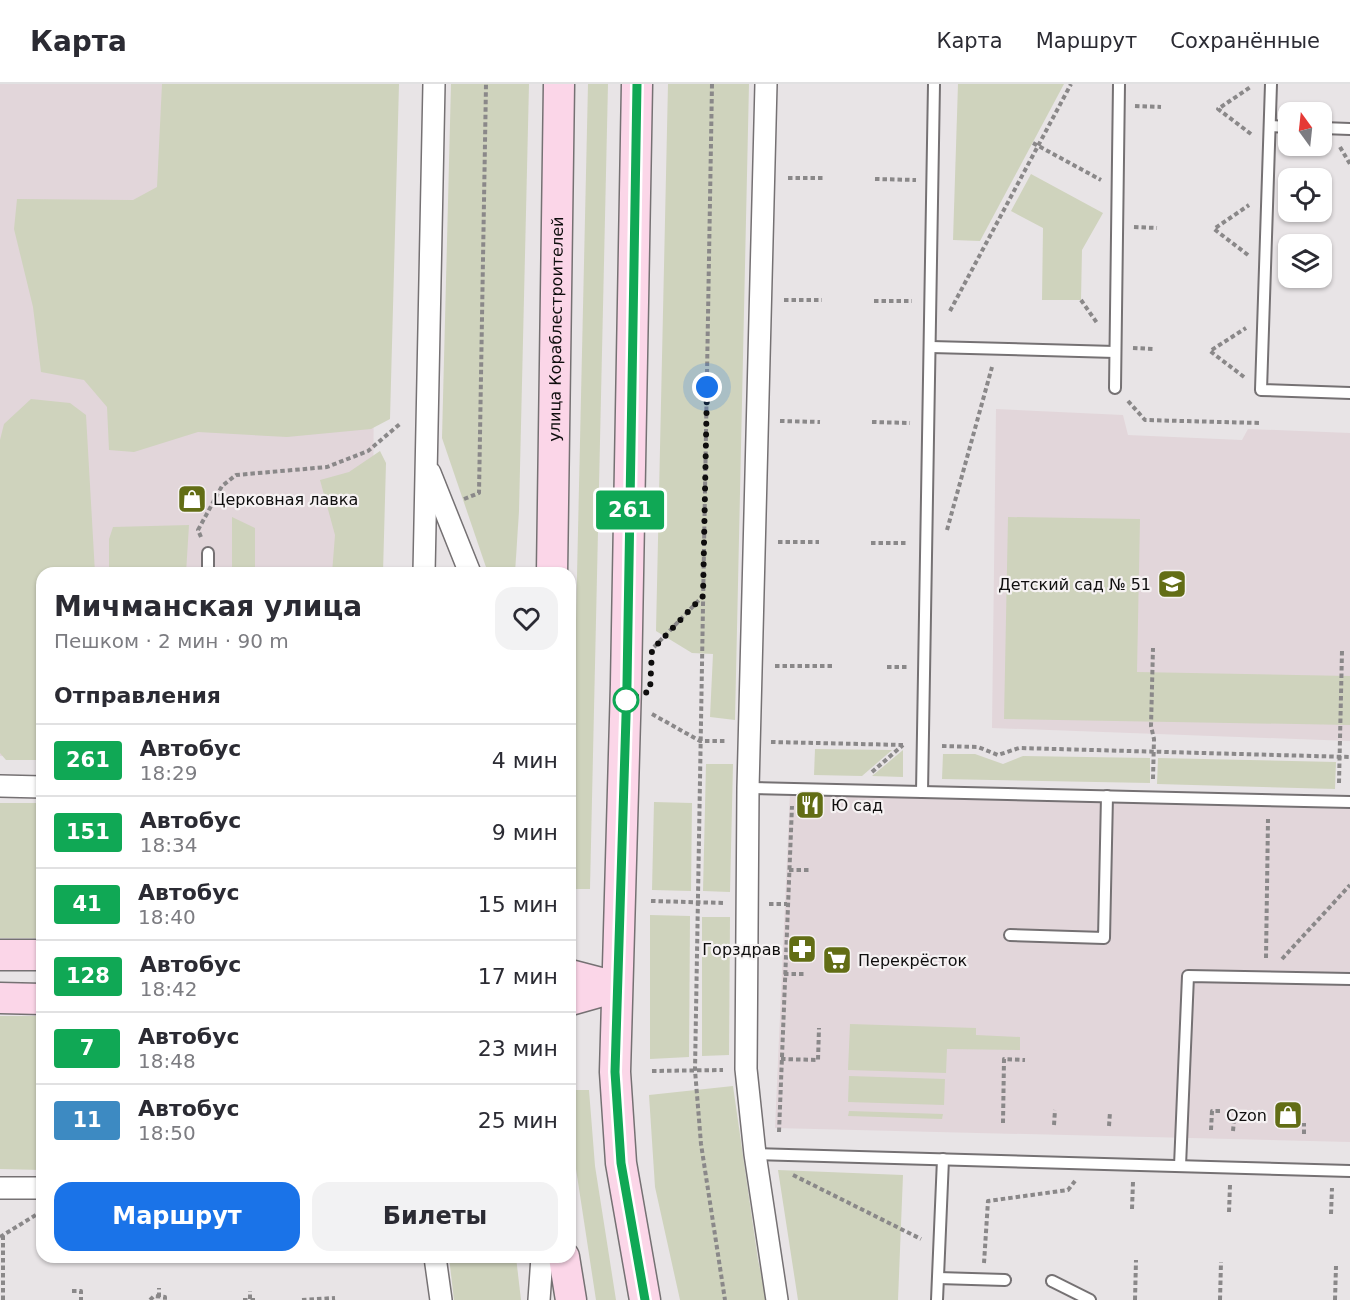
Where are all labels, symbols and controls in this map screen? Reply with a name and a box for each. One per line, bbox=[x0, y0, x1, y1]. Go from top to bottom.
text: Карта bbox=[30, 25, 127, 58]
text: Карта bbox=[937, 29, 1003, 53]
text: Маршрут bbox=[1036, 29, 1137, 53]
text: Сохранённые bbox=[1170, 29, 1320, 53]
north arrow bbox=[1278, 102, 1332, 156]
map controls bbox=[1278, 102, 1332, 288]
button: locate bbox=[1278, 168, 1332, 222]
street label: улица Кораблестроителей bbox=[545, 216, 567, 442]
button: layers bbox=[1278, 234, 1332, 288]
your location bbox=[692, 372, 722, 402]
shop icon: Церковная лавка bbox=[176, 483, 208, 515]
place label: Церковная лавка bbox=[213, 490, 358, 509]
line badge: 261 bbox=[596, 490, 664, 530]
text: 261 bbox=[608, 498, 652, 522]
school or university icon: Детский сад № 51 bbox=[1156, 568, 1188, 600]
place label: Детский сад № 51 bbox=[998, 575, 1151, 594]
button: heart bbox=[495, 587, 558, 650]
text: Мичманская улица bbox=[54, 590, 362, 623]
text: Пешком · 2 мин · 90 m bbox=[54, 629, 289, 653]
text: Отправления bbox=[54, 683, 221, 708]
unlabelled marker bbox=[613, 687, 639, 713]
text: Автобус bbox=[140, 736, 241, 761]
text: 261 bbox=[66, 748, 110, 772]
text: 4 мин bbox=[492, 748, 558, 773]
text: 18:29 bbox=[140, 761, 197, 785]
restaurant icon: Ю сад bbox=[794, 789, 826, 821]
place label: Ю сад bbox=[831, 796, 883, 815]
text: Автобус bbox=[140, 808, 241, 833]
text: 151 bbox=[66, 820, 110, 844]
text: 9 мин bbox=[492, 820, 558, 845]
text: 18:34 bbox=[140, 833, 197, 857]
text: Автобус bbox=[138, 880, 240, 905]
text: 41 bbox=[72, 892, 102, 916]
text: 15 мин bbox=[478, 892, 558, 917]
text: 18:40 bbox=[138, 905, 196, 929]
pharmacy icon: Горздрав bbox=[786, 933, 818, 965]
place label: Горздрав bbox=[702, 940, 781, 959]
supermarket icon: Перекрёсток bbox=[821, 944, 853, 976]
place label: Перекрёсток bbox=[858, 951, 967, 970]
text: Автобус bbox=[140, 952, 241, 977]
text: 128 bbox=[66, 964, 110, 988]
text: 17 мин bbox=[478, 964, 558, 989]
text: 18:42 bbox=[140, 977, 197, 1001]
text: Автобус bbox=[138, 1024, 240, 1049]
text: 7 bbox=[80, 1036, 94, 1060]
text: 23 мин bbox=[478, 1036, 558, 1061]
text: 18:48 bbox=[138, 1049, 196, 1073]
text: Автобус bbox=[138, 1096, 240, 1121]
shop icon: Ozon bbox=[1272, 1099, 1304, 1131]
place label: Ozon bbox=[1226, 1106, 1267, 1125]
text: 11 bbox=[72, 1108, 102, 1132]
text: 25 мин bbox=[478, 1108, 558, 1133]
text: 18:50 bbox=[138, 1121, 196, 1145]
button: Маршрут bbox=[54, 1182, 300, 1251]
button: Билеты bbox=[312, 1182, 558, 1251]

